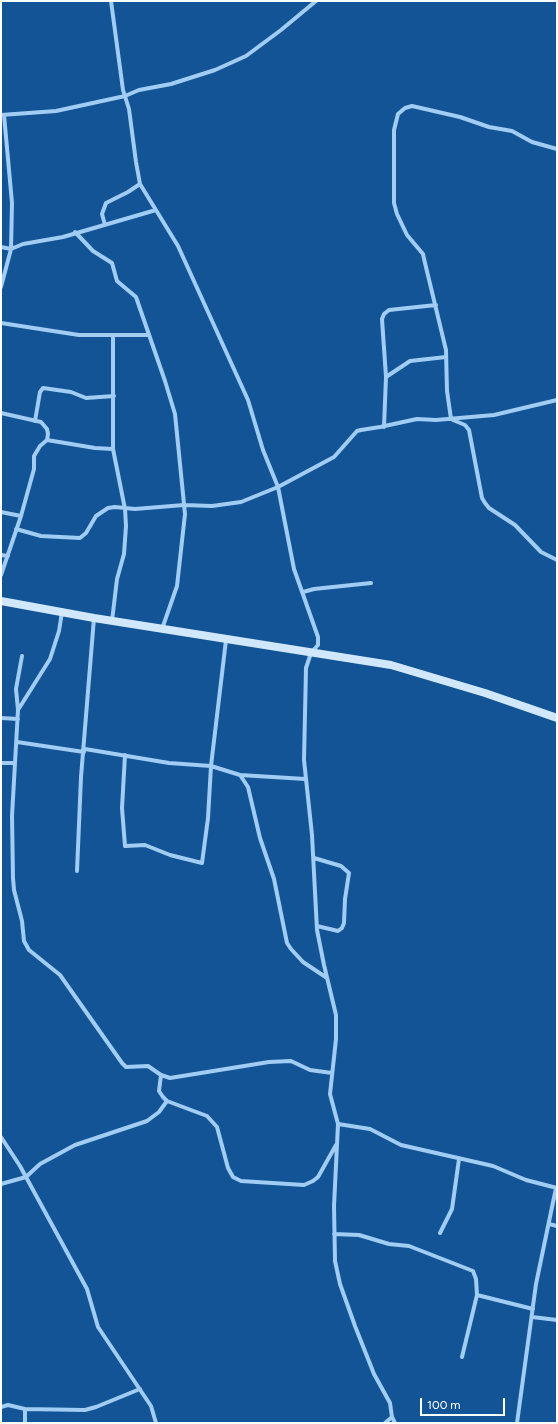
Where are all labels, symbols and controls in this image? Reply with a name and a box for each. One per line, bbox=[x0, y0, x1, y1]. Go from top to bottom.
scale bar bbox=[422, 1390, 507, 1416]
text: 100 m bbox=[427, 1398, 461, 1412]

